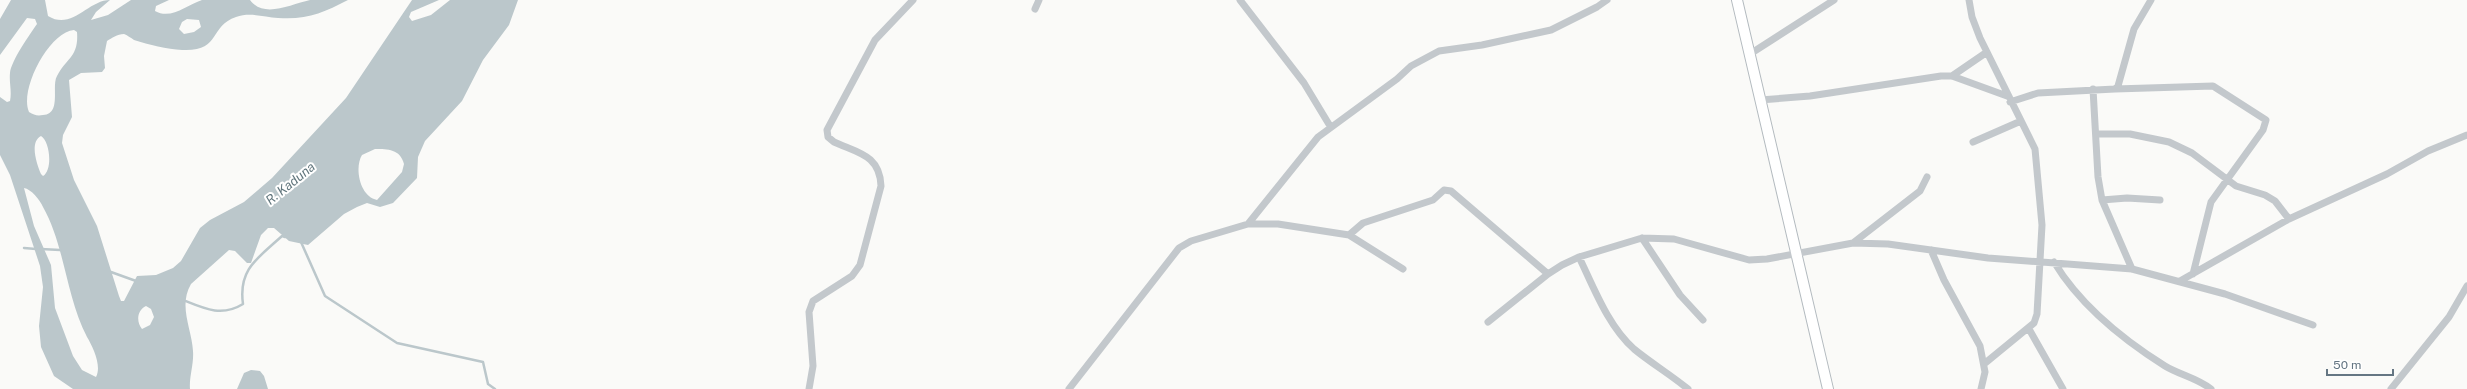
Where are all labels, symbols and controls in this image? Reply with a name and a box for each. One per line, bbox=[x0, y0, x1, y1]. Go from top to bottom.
water label: R. Kaduna bbox=[263, 159, 318, 208]
scale bar bbox=[2327, 351, 2393, 377]
text: 50 m bbox=[2333, 358, 2361, 372]

